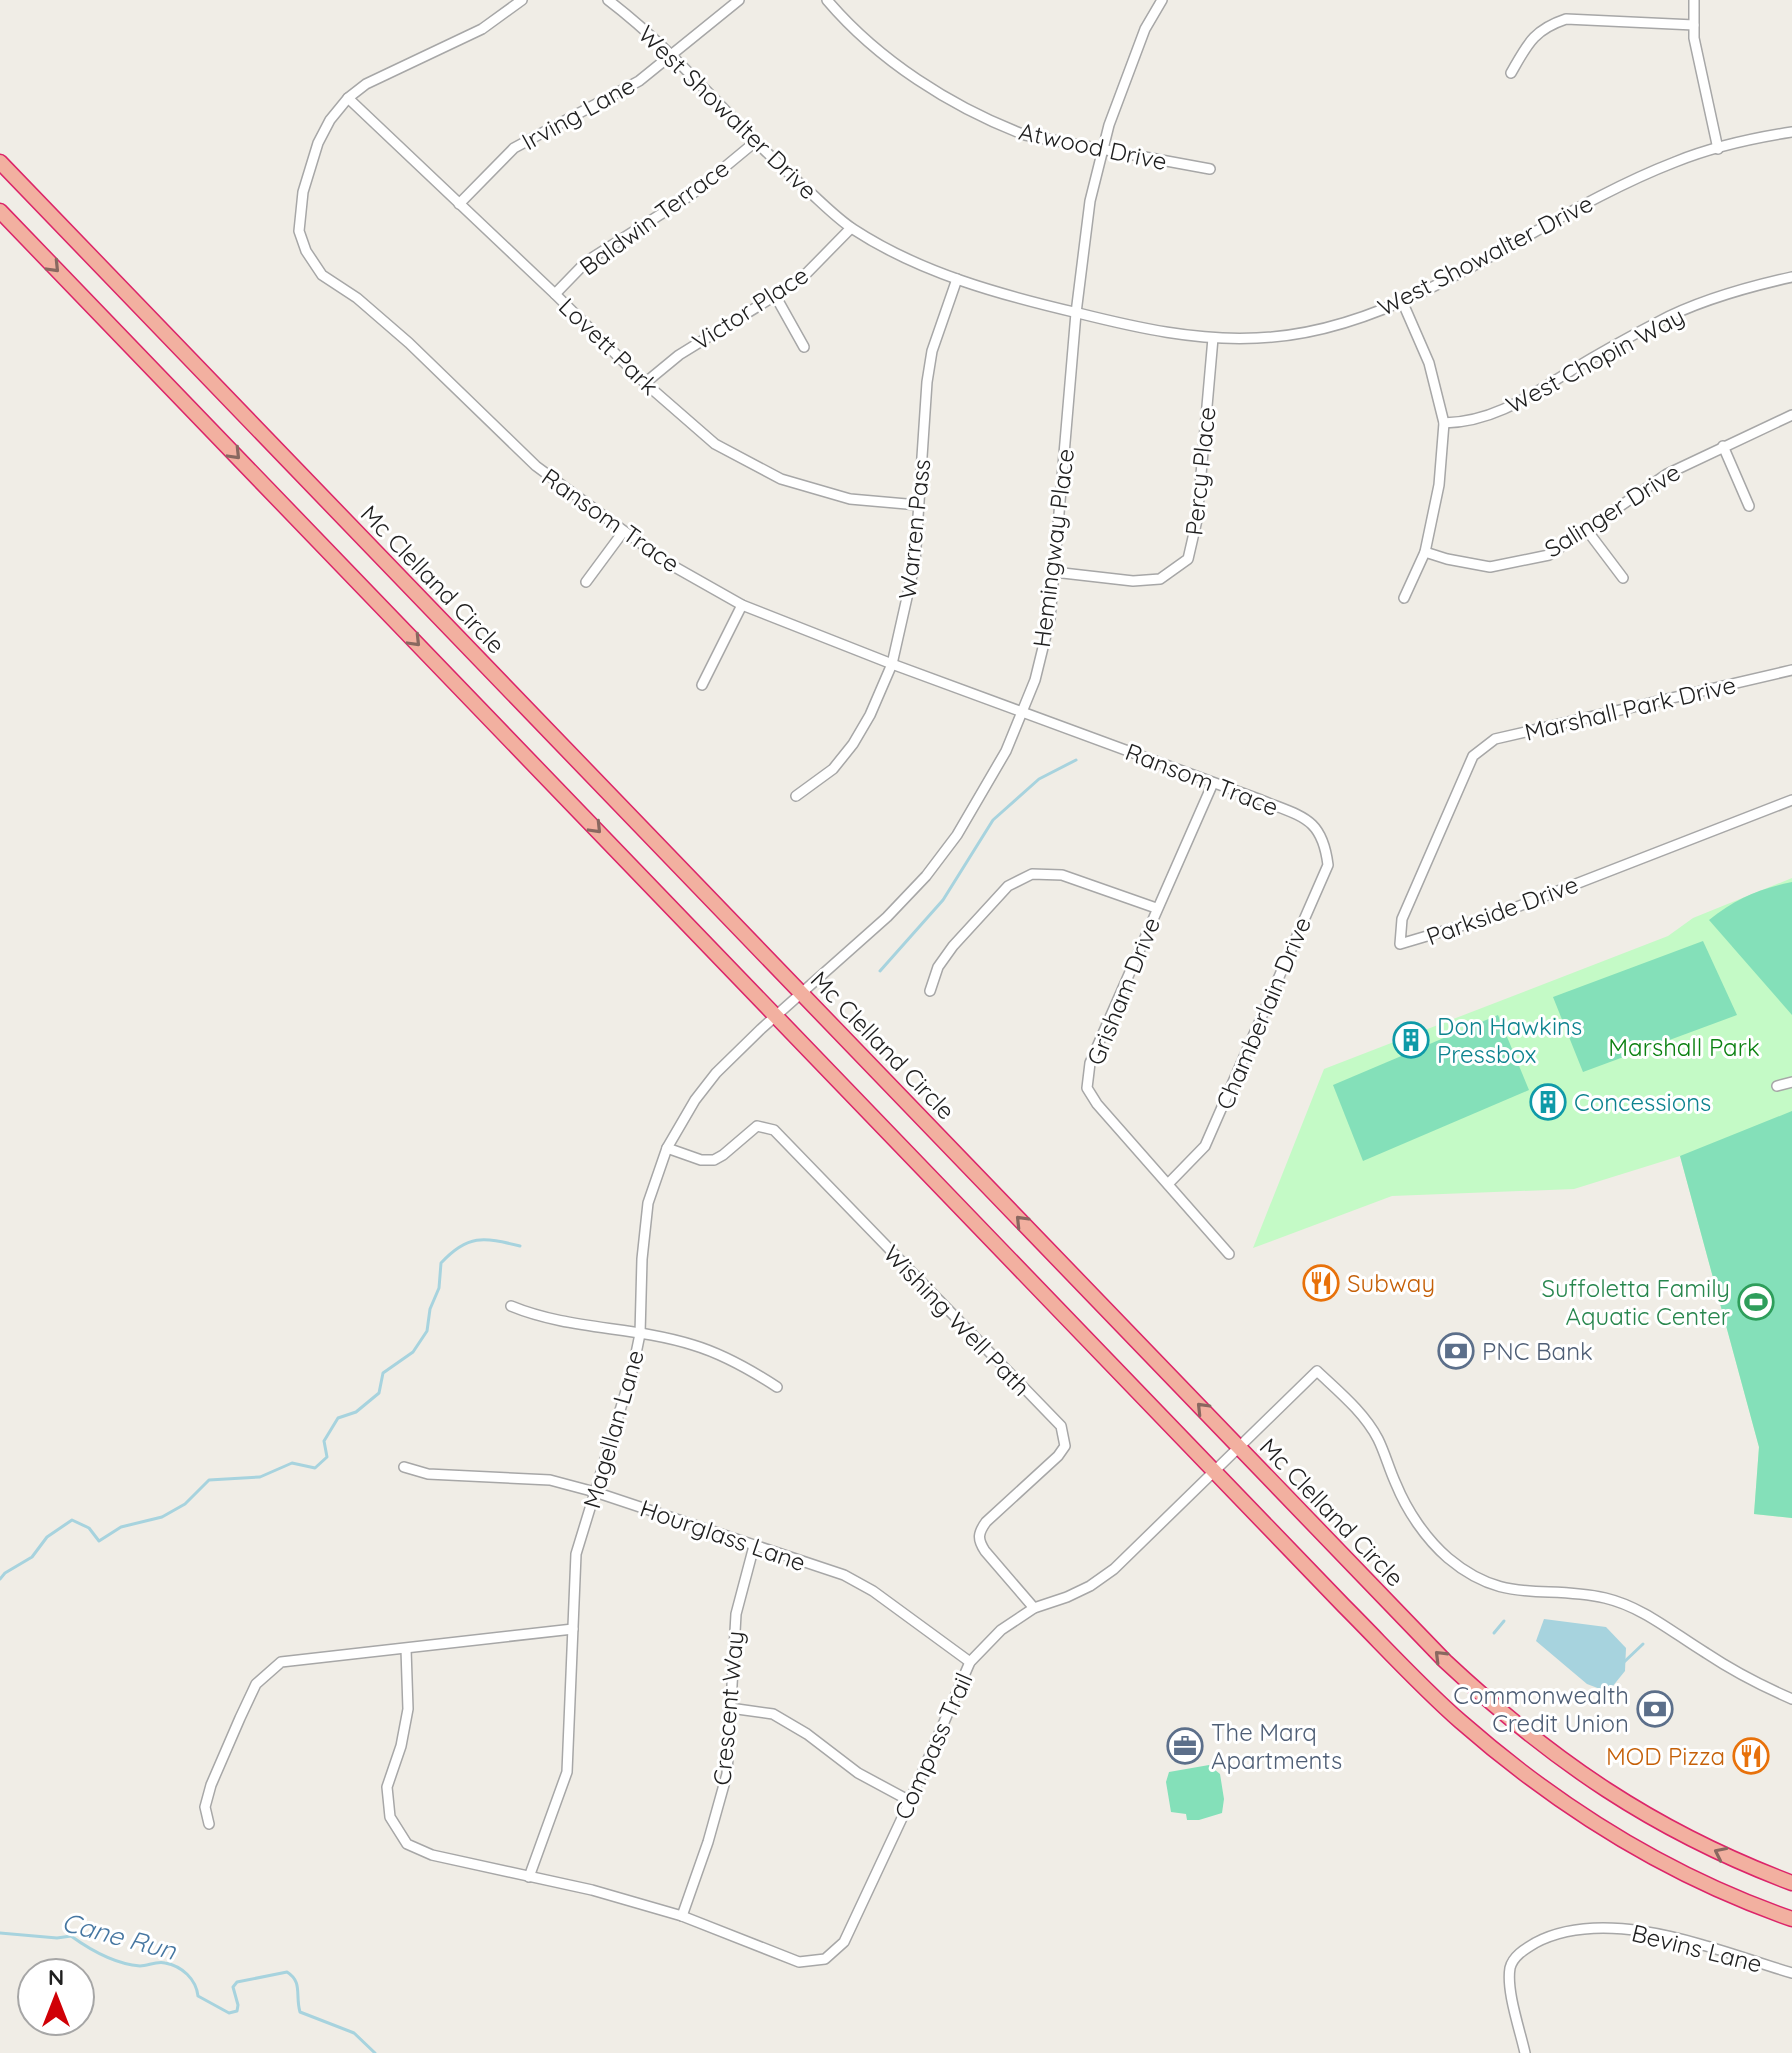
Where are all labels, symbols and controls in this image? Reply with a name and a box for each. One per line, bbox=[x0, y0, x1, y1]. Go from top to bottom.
street label: West Showalter Drive bbox=[632, 19, 824, 205]
street label: Irving Lane bbox=[516, 70, 640, 156]
street label: Atwood Drive bbox=[1016, 116, 1170, 176]
street label: Baldwin Terrace bbox=[573, 153, 735, 281]
street label: West Showalter Drive bbox=[1373, 188, 1597, 322]
one-way arrow bbox=[45, 258, 59, 272]
street label: Victor Place bbox=[686, 259, 814, 357]
street label: Lovett Park bbox=[553, 291, 665, 401]
street label: West Chopin Way bbox=[1501, 300, 1689, 420]
street label: Percy Place bbox=[1178, 405, 1222, 537]
one-way arrow bbox=[225, 445, 240, 459]
street label: Hemingway Place bbox=[1026, 447, 1080, 649]
street label: Salinger Drive bbox=[1539, 456, 1685, 564]
street label: Warren Pass bbox=[892, 457, 936, 601]
street label: Ransom Trace bbox=[536, 461, 686, 579]
street label: Mc Clelland Circle bbox=[355, 499, 511, 659]
one-way arrow bbox=[406, 632, 420, 646]
street label: Marshall Park Drive bbox=[1521, 669, 1739, 747]
street label: Ransom Trace bbox=[1121, 736, 1283, 822]
one-way arrow bbox=[586, 819, 601, 833]
street label: Parkside Drive bbox=[1422, 869, 1582, 951]
street label: Chamberlain Drive bbox=[1209, 912, 1317, 1114]
street label: Grisham Drive bbox=[1080, 913, 1166, 1069]
street label: Mc Clelland Circle bbox=[805, 965, 961, 1125]
place label: Don Hawkins Pressbox bbox=[1437, 1011, 1582, 1069]
building icon: Don Hawkins Pressbox bbox=[1392, 1021, 1430, 1059]
park label: Marshall Park bbox=[1608, 1032, 1760, 1062]
building icon: Concessions bbox=[1529, 1083, 1567, 1121]
place label: Concessions bbox=[1574, 1087, 1711, 1117]
one-way arrow bbox=[1016, 1216, 1031, 1230]
street label: Wishing Well Path bbox=[877, 1238, 1037, 1402]
restaurant icon: Subway bbox=[1302, 1264, 1340, 1302]
place label: Subway bbox=[1347, 1268, 1435, 1298]
place label: Suffoletta Family Aquatic Center bbox=[1541, 1273, 1730, 1331]
sports icon: Suffoletta Family Aquatic Center bbox=[1737, 1283, 1775, 1321]
bank icon: PNC Bank bbox=[1437, 1332, 1475, 1370]
place label: PNC Bank bbox=[1482, 1336, 1593, 1366]
street label: Magellan Lane bbox=[576, 1346, 650, 1512]
one-way arrow bbox=[1196, 1403, 1211, 1417]
street label: Mc Clelland Circle bbox=[1254, 1432, 1410, 1592]
street label: Hourglass Lane bbox=[636, 1493, 810, 1577]
street label: Crescent Way bbox=[706, 1630, 750, 1786]
one-way arrow bbox=[1435, 1651, 1449, 1665]
street label: Compass Trail bbox=[887, 1668, 979, 1824]
place label: Commonwealth Credit Union bbox=[1453, 1680, 1629, 1738]
bank icon: Commonwealth Credit Union bbox=[1636, 1690, 1674, 1728]
place label: The Marq Apartments bbox=[1211, 1717, 1342, 1775]
office icon: The Marq Apartments bbox=[1166, 1727, 1204, 1765]
restaurant icon: MOD Pizza bbox=[1732, 1737, 1770, 1775]
place label: MOD Pizza bbox=[1606, 1741, 1725, 1771]
one-way arrow bbox=[1714, 1847, 1728, 1863]
water label: Cane Run bbox=[58, 1905, 180, 1967]
street label: Bevins Lane bbox=[1629, 1917, 1765, 1979]
north arrow bbox=[16, 1957, 96, 2037]
text: N bbox=[48, 1963, 64, 1991]

